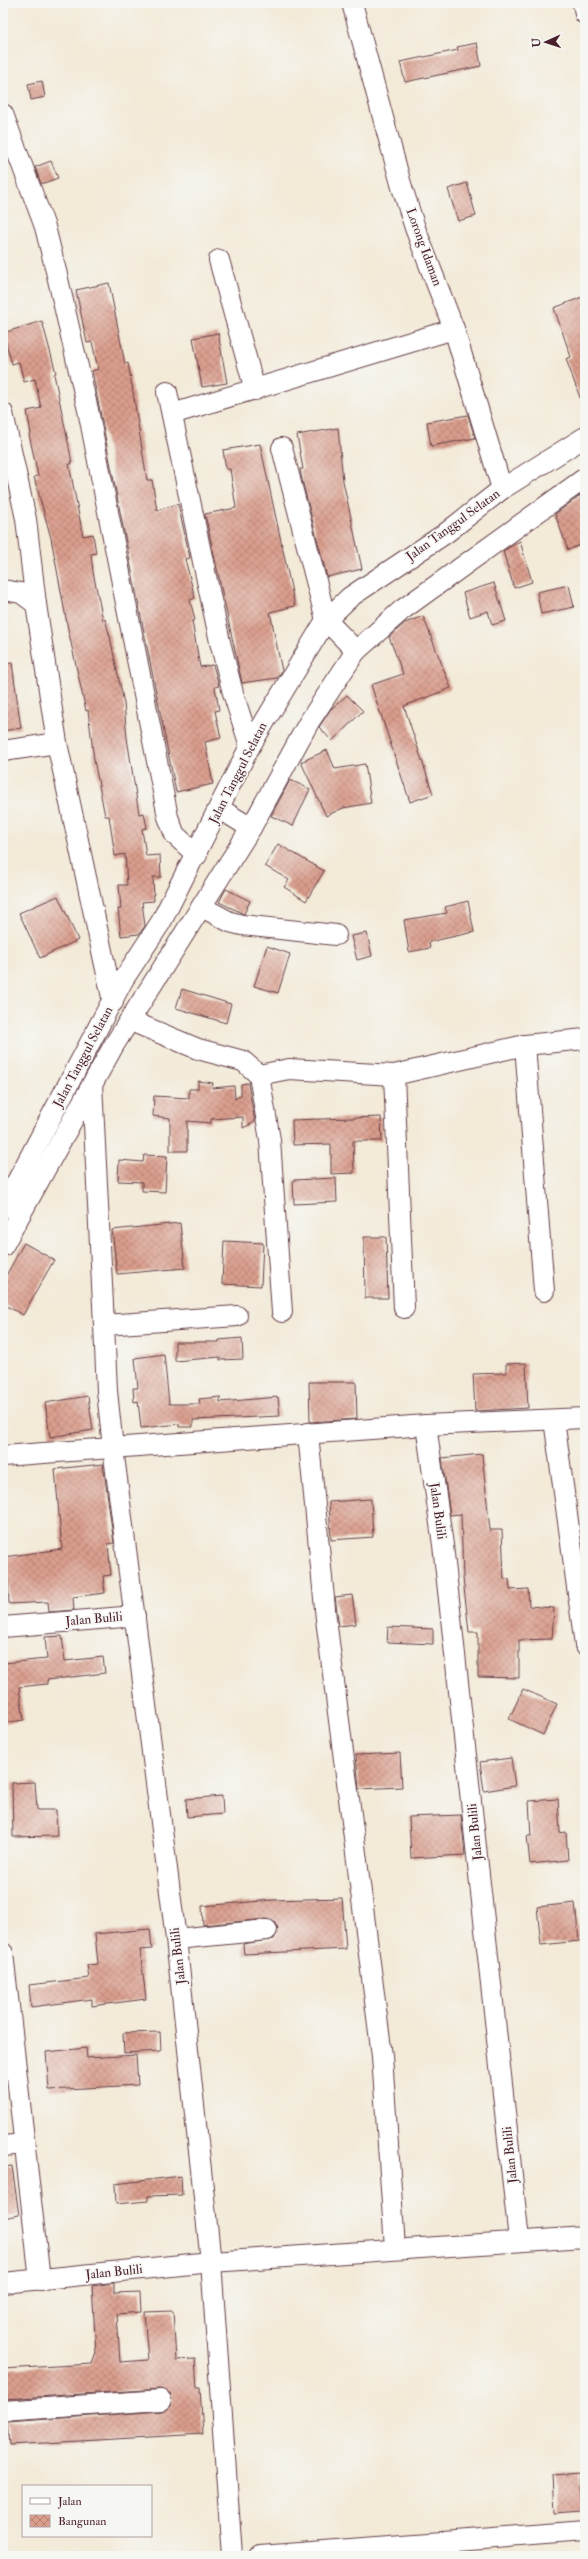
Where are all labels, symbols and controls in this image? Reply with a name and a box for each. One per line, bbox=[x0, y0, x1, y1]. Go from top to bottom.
north arrow bbox=[526, 22, 566, 62]
text: U bbox=[530, 37, 543, 47]
street label: Lorong Idaman bbox=[403, 206, 446, 288]
street label: Jalan Tanggul Selatan bbox=[402, 485, 503, 565]
street label: Jalan Tanggul Selatan bbox=[205, 719, 271, 827]
street label: Jalan Tanggul Selatan bbox=[49, 1004, 116, 1111]
street label: Jalan Bulili bbox=[426, 1481, 450, 1541]
street label: Jalan Bulili bbox=[64, 1608, 124, 1630]
street label: Jalan Bulili bbox=[464, 1802, 486, 1862]
street label: Jalan Bulili bbox=[167, 1926, 190, 1986]
street label: Jalan Bulili bbox=[499, 2125, 521, 2185]
street label: Jalan Bulili bbox=[84, 2261, 144, 2283]
legend bbox=[22, 2485, 152, 2537]
text: Jalan bbox=[57, 2494, 82, 2509]
text: Bangunan bbox=[58, 2514, 107, 2529]

